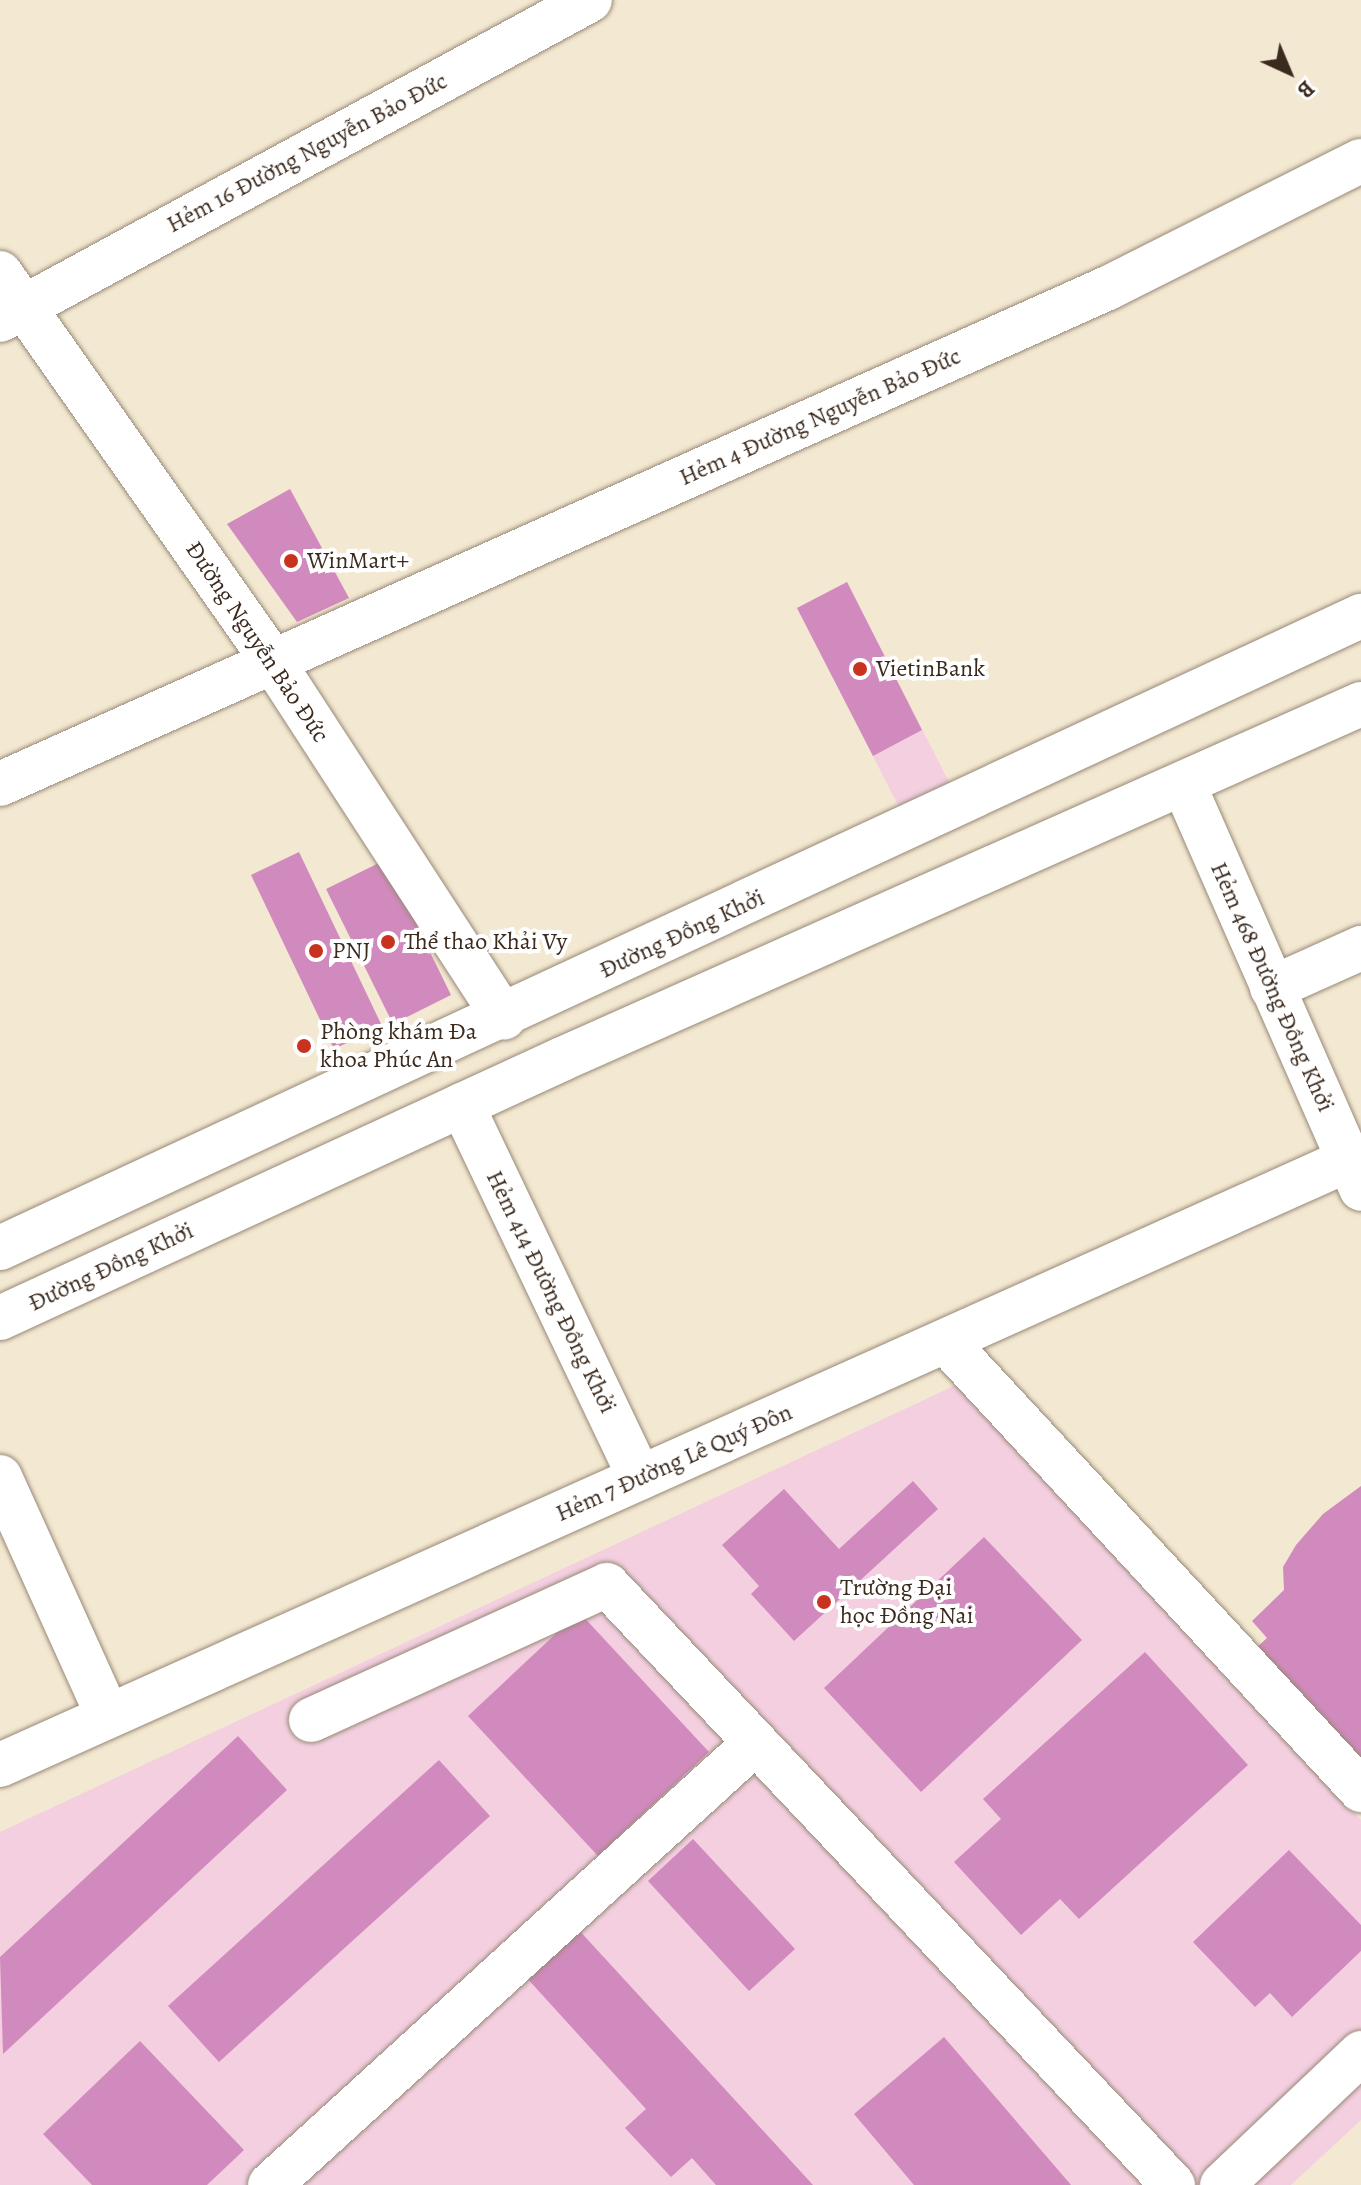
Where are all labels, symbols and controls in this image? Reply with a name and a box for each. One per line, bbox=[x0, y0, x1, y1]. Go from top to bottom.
north arrow bbox=[1249, 32, 1329, 112]
street label: Hẻm 16 Đường Nguyễn Bảo Đức bbox=[162, 67, 452, 239]
text: B bbox=[1290, 74, 1321, 105]
street label: Hẻm 4 Đường Nguyễn Bảo Đức bbox=[675, 342, 965, 492]
street label: Đường Nguyễn Bảo Đức bbox=[179, 536, 335, 748]
place label: WinMart+ bbox=[307, 547, 409, 575]
marker: WinMart+ bbox=[282, 552, 300, 570]
place label: VietinBank bbox=[876, 655, 985, 683]
marker: VietinBank bbox=[851, 660, 869, 678]
street label: Hẻm 468 Đường Đồng Khởi bbox=[1204, 858, 1340, 1116]
street label: Đường Đồng Khởi bbox=[595, 883, 769, 985]
place label: Thể thao Khải Vy bbox=[404, 928, 567, 956]
marker: Thể thao Khải Vy bbox=[379, 933, 397, 951]
place label: PNJ bbox=[332, 937, 370, 965]
marker: PNJ bbox=[307, 942, 325, 960]
place label: Phòng khám Đa khoa Phúc An bbox=[320, 1018, 477, 1074]
marker: Phòng khám Đa khoa Phúc An bbox=[295, 1037, 313, 1055]
street label: Hẻm 414 Đường Đồng Khởi bbox=[480, 1166, 622, 1418]
street label: Đường Đồng Khởi bbox=[24, 1216, 198, 1318]
street label: Hẻm 7 Đường Lê Quý Đôn bbox=[551, 1398, 797, 1528]
place label: Trường Đại học Đồng Nai bbox=[840, 1574, 973, 1630]
marker: Trường Đại học Đồng Nai bbox=[815, 1593, 833, 1611]

